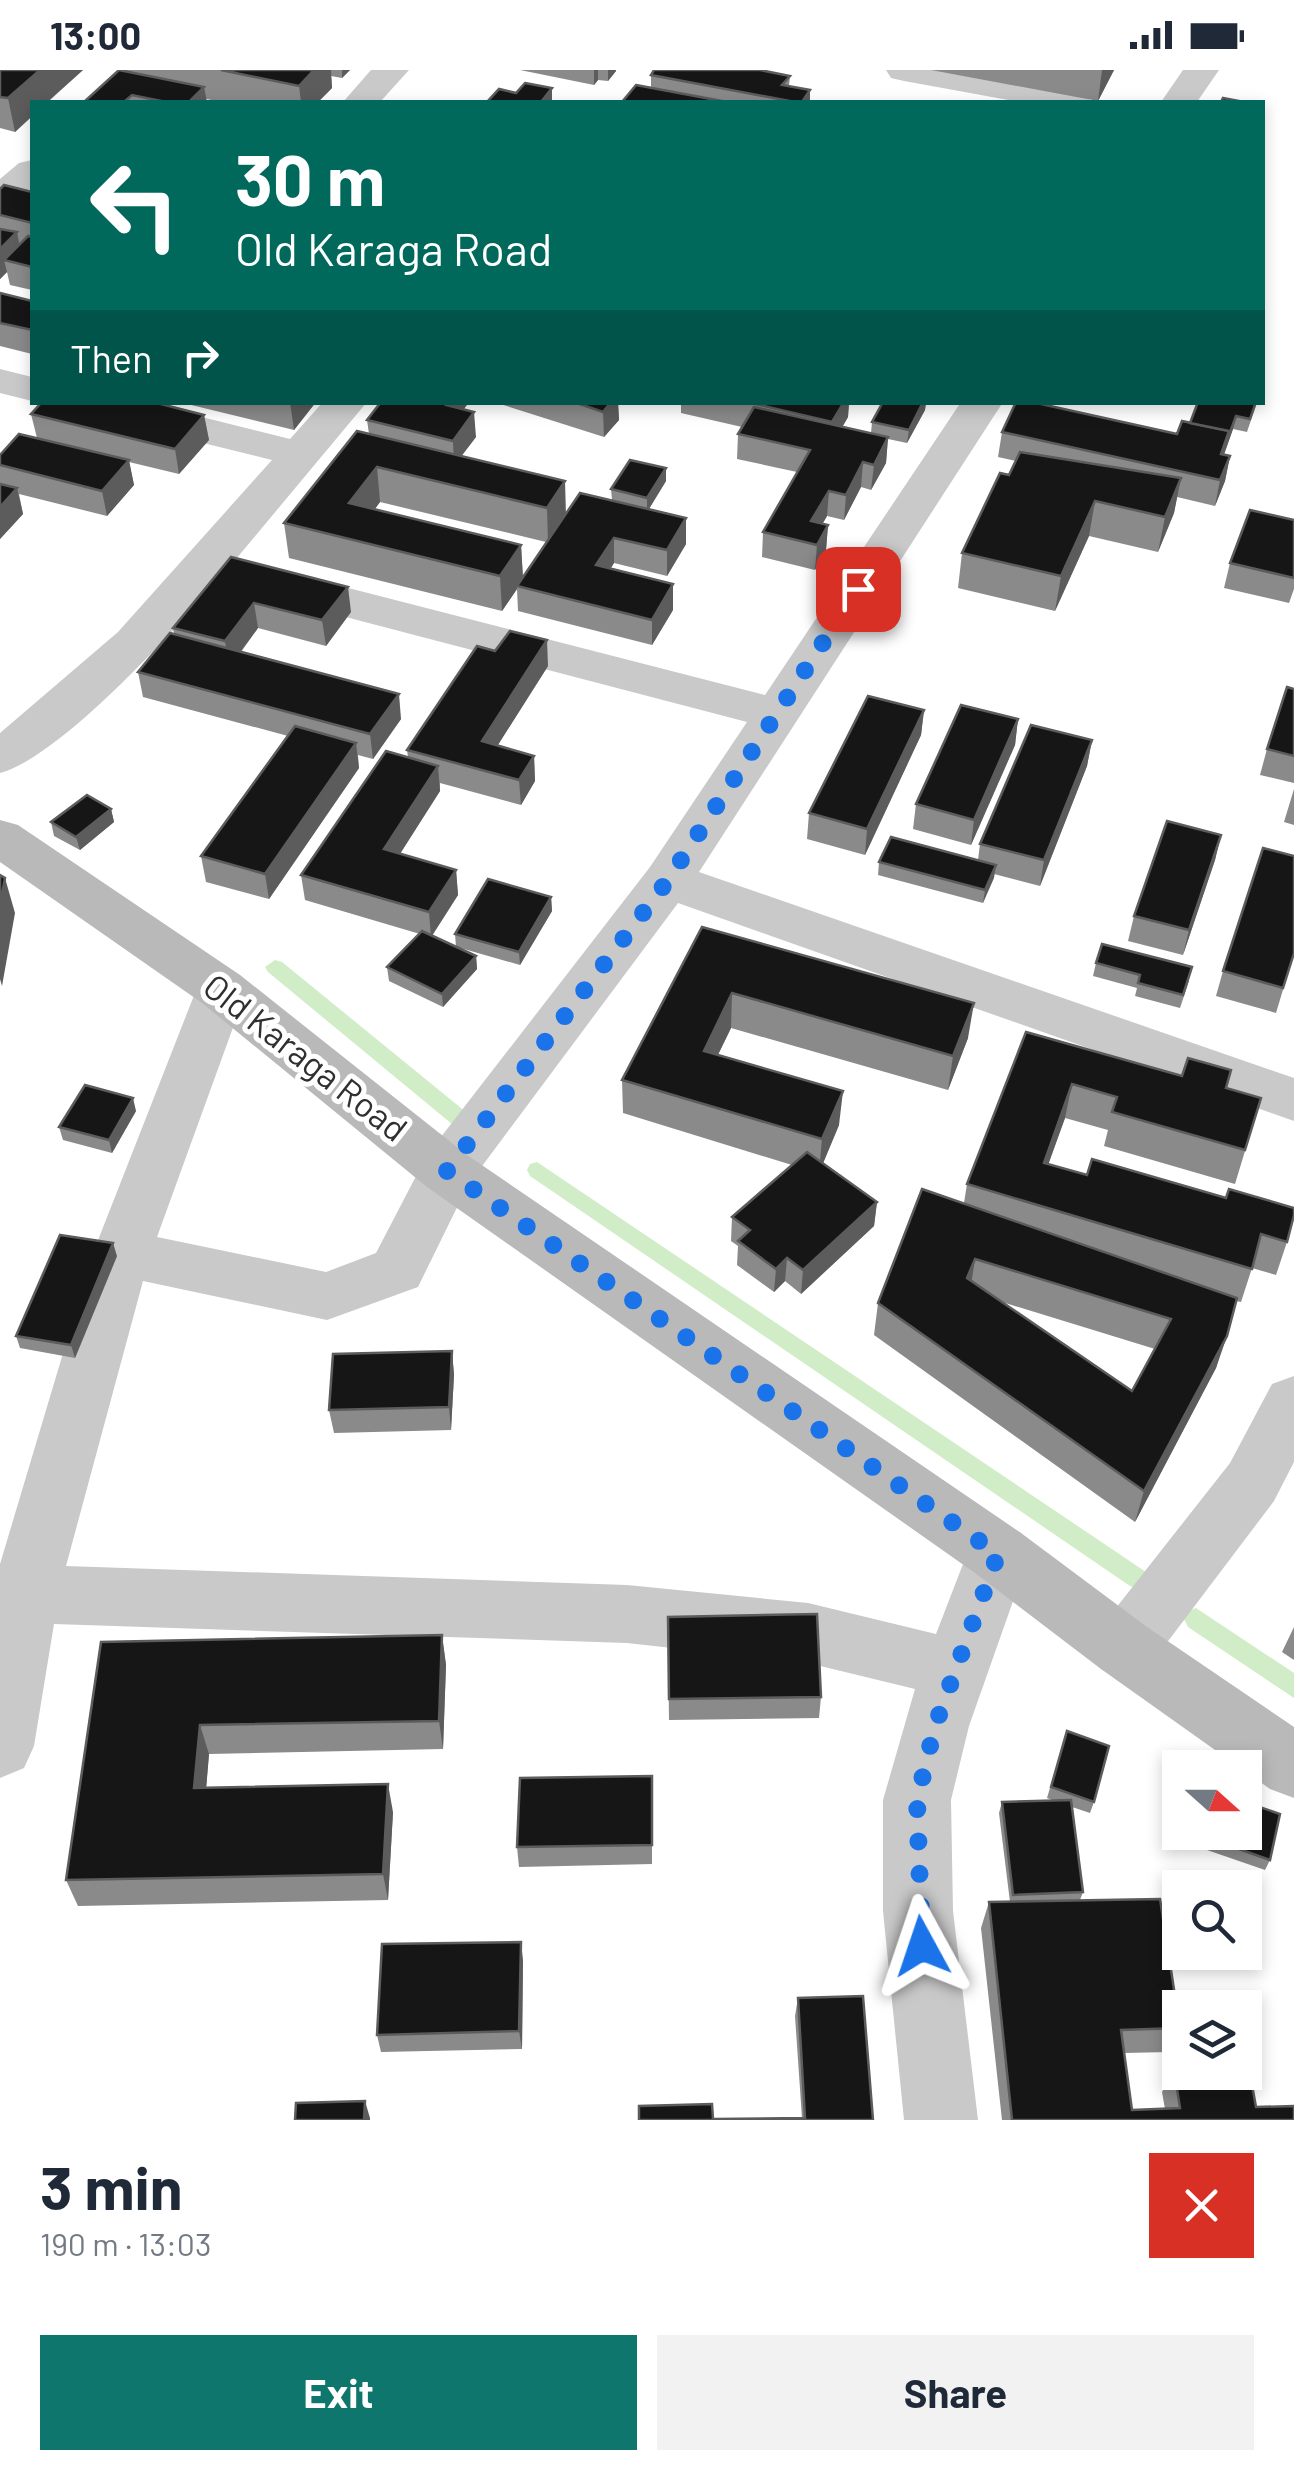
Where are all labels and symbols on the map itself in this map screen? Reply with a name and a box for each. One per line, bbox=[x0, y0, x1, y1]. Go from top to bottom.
pin bbox=[816, 547, 901, 632]
street label: Old Karaga Road bbox=[196, 964, 416, 1149]
north arrow bbox=[1162, 1750, 1262, 1850]
position arrow bbox=[870, 1894, 974, 1998]

